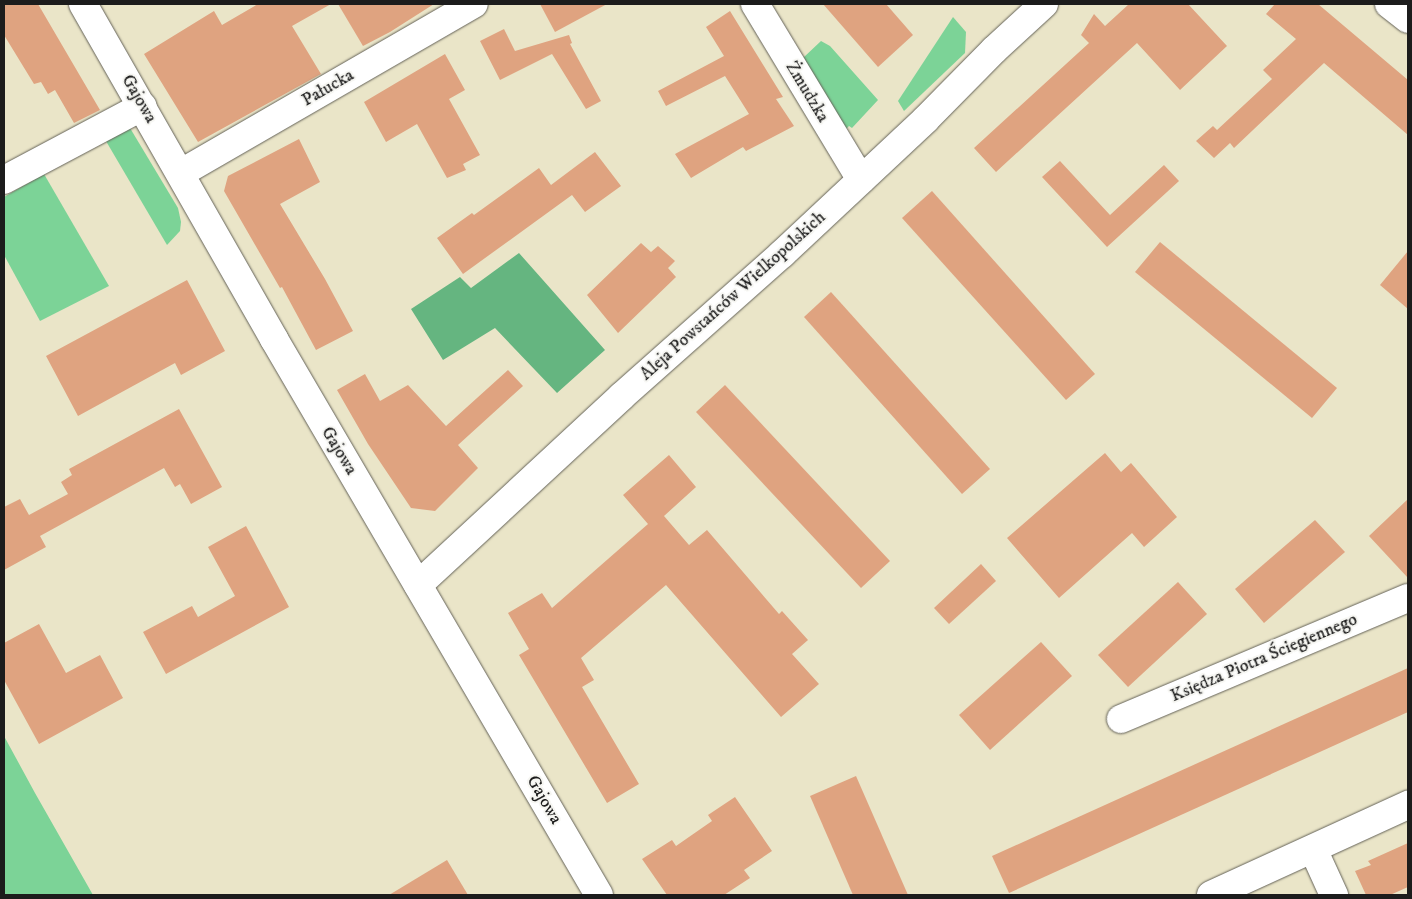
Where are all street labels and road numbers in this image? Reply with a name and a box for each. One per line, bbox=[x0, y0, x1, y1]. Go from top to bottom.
street label: Żmudzka bbox=[780, 58, 834, 126]
street label: Pałucka bbox=[298, 65, 358, 111]
street label: Gajowa bbox=[117, 71, 161, 127]
street label: Aleja Powstańców Wielkopolskich bbox=[636, 207, 830, 385]
street label: Gajowa bbox=[316, 423, 362, 479]
street label: Księdza Piotra Ściegiennego bbox=[1167, 609, 1361, 707]
street label: Gajowa bbox=[522, 772, 566, 828]

